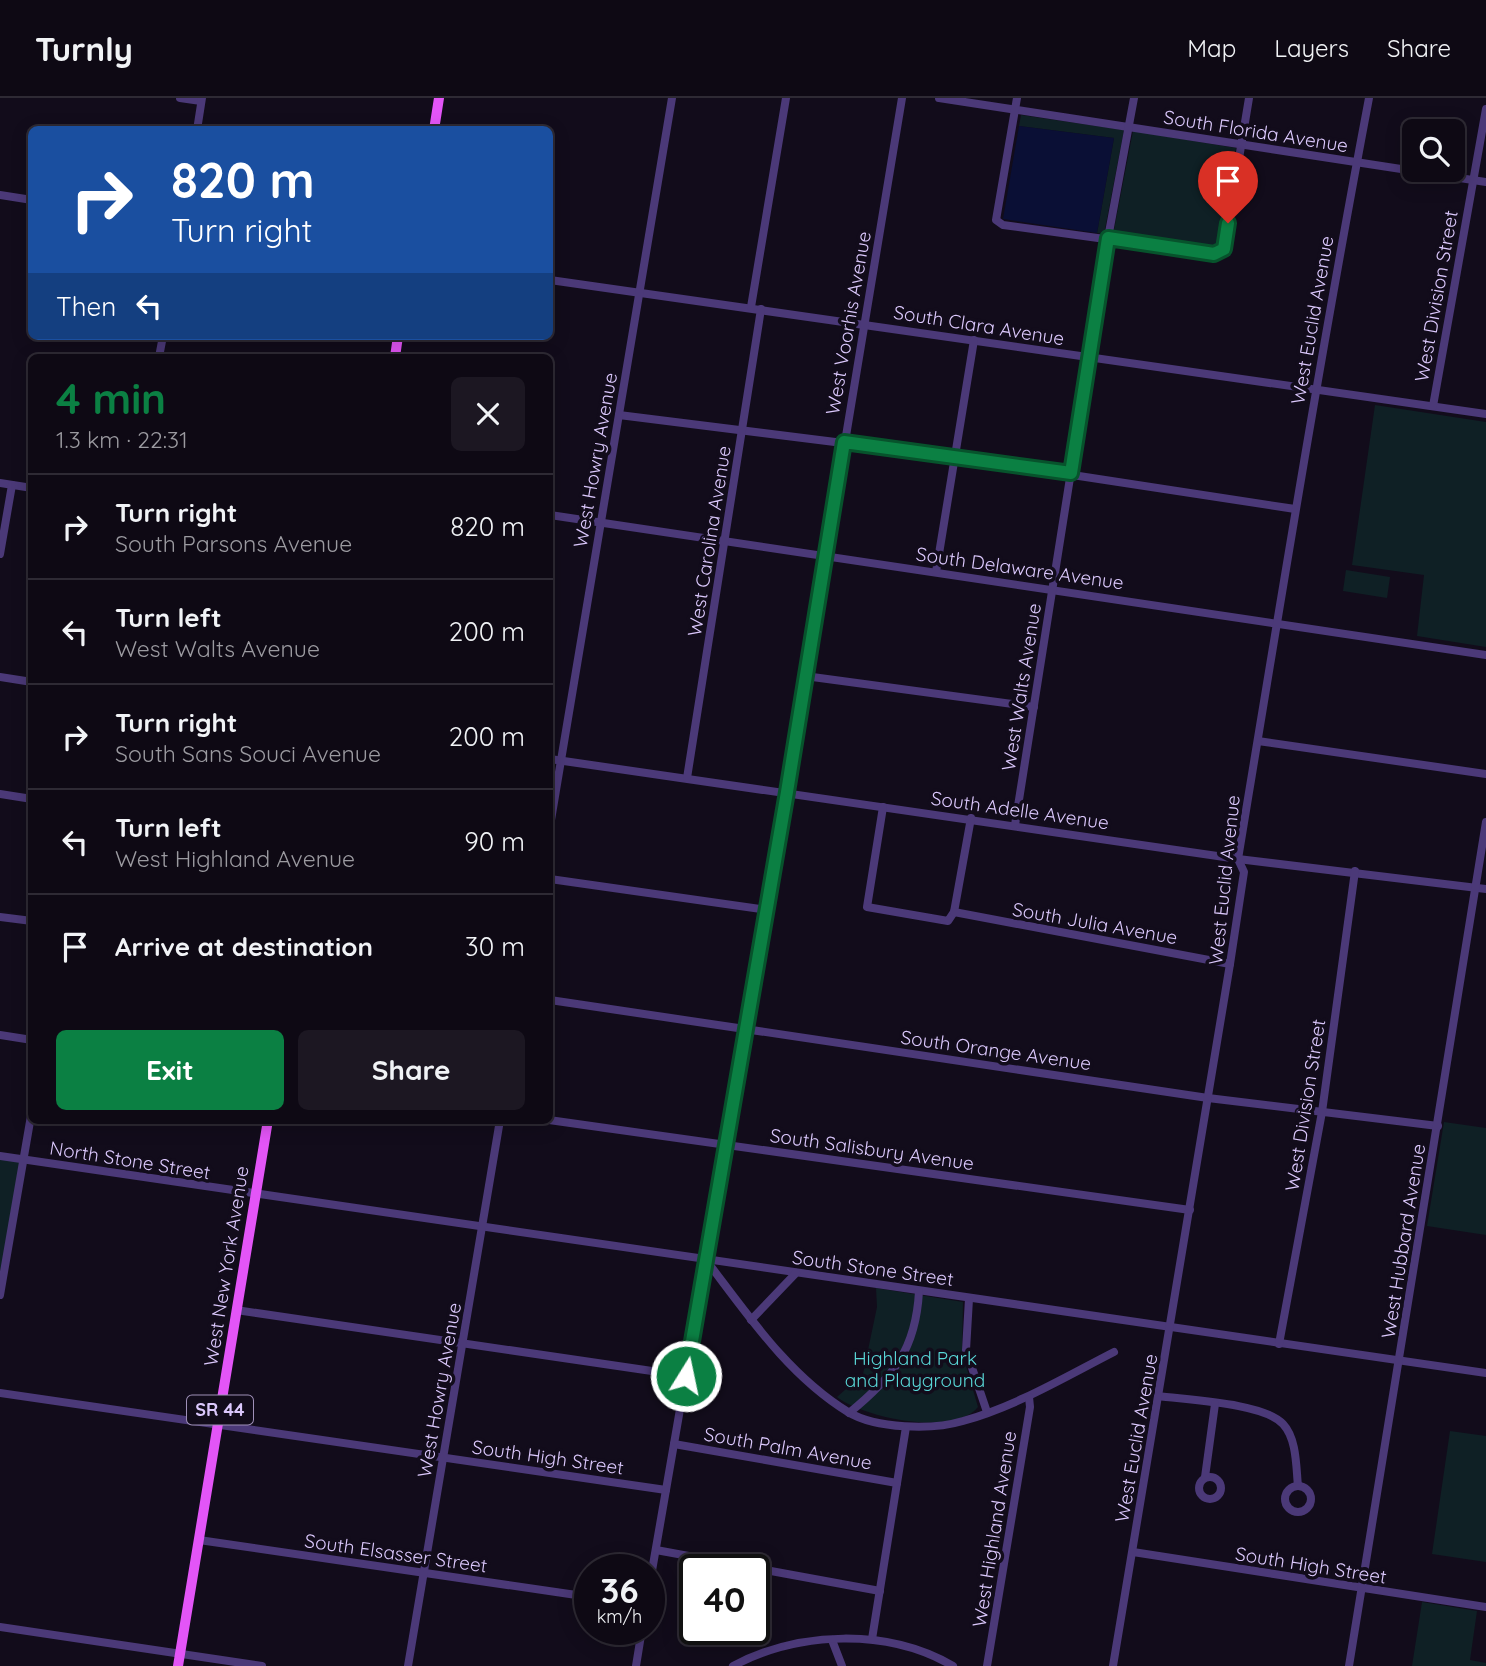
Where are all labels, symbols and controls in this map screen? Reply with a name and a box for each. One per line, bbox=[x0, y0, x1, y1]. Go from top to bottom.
text: Turnly bbox=[35, 28, 133, 69]
text: Map bbox=[1187, 33, 1236, 63]
text: Layers bbox=[1274, 33, 1349, 63]
text: Share bbox=[1387, 33, 1451, 63]
street label: South Florida Avenue bbox=[1162, 105, 1350, 157]
map controls bbox=[1402, 119, 1465, 182]
button: search bbox=[1402, 119, 1465, 182]
text: 820 m bbox=[171, 149, 315, 210]
pin bbox=[1198, 151, 1258, 223]
icon: right bbox=[56, 154, 147, 245]
icon: arrive bbox=[1209, 162, 1247, 200]
street label: West Division Street bbox=[1409, 208, 1463, 384]
text: Turn right bbox=[171, 210, 312, 250]
street label: West Voorhis Avenue bbox=[820, 229, 876, 417]
street label: West Euclid Avenue bbox=[1285, 234, 1339, 406]
icon: left bbox=[130, 287, 168, 325]
text: Then bbox=[56, 290, 116, 323]
street label: South Clara Avenue bbox=[892, 300, 1066, 350]
street label: West Howry Avenue bbox=[568, 371, 622, 549]
text: 4 min bbox=[56, 372, 166, 425]
button: close bbox=[451, 377, 525, 451]
text: 1.3 km · 22:31 bbox=[56, 425, 188, 454]
street label: West Carolina Avenue bbox=[682, 444, 736, 638]
text: Turn right bbox=[115, 496, 237, 529]
icon: right bbox=[56, 508, 94, 546]
text: 820 m bbox=[450, 510, 525, 543]
text: South Parsons Avenue bbox=[115, 529, 352, 558]
street label: South Delaware Avenue bbox=[915, 542, 1125, 594]
text: Turn left bbox=[115, 601, 222, 634]
street label: West Walts Avenue bbox=[996, 602, 1046, 772]
icon: left bbox=[56, 613, 94, 651]
text: 200 m bbox=[449, 615, 525, 648]
text: West Walts Avenue bbox=[115, 634, 320, 663]
text: Turn right bbox=[115, 706, 237, 739]
icon: right bbox=[56, 718, 94, 756]
text: 200 m bbox=[449, 720, 525, 753]
text: South Sans Souci Avenue bbox=[115, 739, 381, 768]
street label: South Adelle Avenue bbox=[930, 786, 1110, 834]
street label: West Euclid Avenue bbox=[1203, 794, 1245, 966]
text: Turn left bbox=[115, 811, 222, 844]
icon: left bbox=[56, 823, 94, 861]
text: 90 m bbox=[464, 825, 525, 858]
text: West Highland Avenue bbox=[115, 844, 355, 873]
street label: South Julia Avenue bbox=[1011, 897, 1179, 949]
icon: arrive bbox=[56, 928, 94, 966]
text: Arrive at destination bbox=[115, 930, 373, 963]
text: 30 m bbox=[465, 930, 525, 963]
street label: West Division Street bbox=[1280, 1017, 1330, 1193]
street label: South Orange Avenue bbox=[899, 1025, 1093, 1075]
button: Exit bbox=[56, 1030, 284, 1110]
button: Share bbox=[298, 1030, 525, 1110]
street label: South Salisbury Avenue bbox=[769, 1123, 975, 1175]
street label: North Stone Street bbox=[48, 1135, 212, 1185]
street label: West Hubbard Avenue bbox=[1376, 1142, 1430, 1340]
street label: West New York Avenue bbox=[198, 1164, 254, 1368]
street label: South Stone Street bbox=[791, 1245, 955, 1291]
street label: West Howry Avenue bbox=[412, 1301, 466, 1479]
position arrow bbox=[649, 1339, 723, 1413]
park label: Highland Park and Playground bbox=[845, 1346, 985, 1392]
street label: West Euclid Avenue bbox=[1109, 1352, 1163, 1524]
road number: SR 44 bbox=[187, 1395, 253, 1424]
street label: South Palm Avenue bbox=[702, 1421, 874, 1475]
street label: West Highland Avenue bbox=[967, 1429, 1021, 1629]
street label: South High Street bbox=[471, 1434, 625, 1480]
street label: South Elsasser Street bbox=[303, 1528, 489, 1578]
street label: South High Street bbox=[1234, 1541, 1388, 1589]
speed limit sign: 40 bbox=[679, 1554, 770, 1645]
text: 36 bbox=[600, 1568, 639, 1612]
text: km/h bbox=[597, 1605, 642, 1628]

